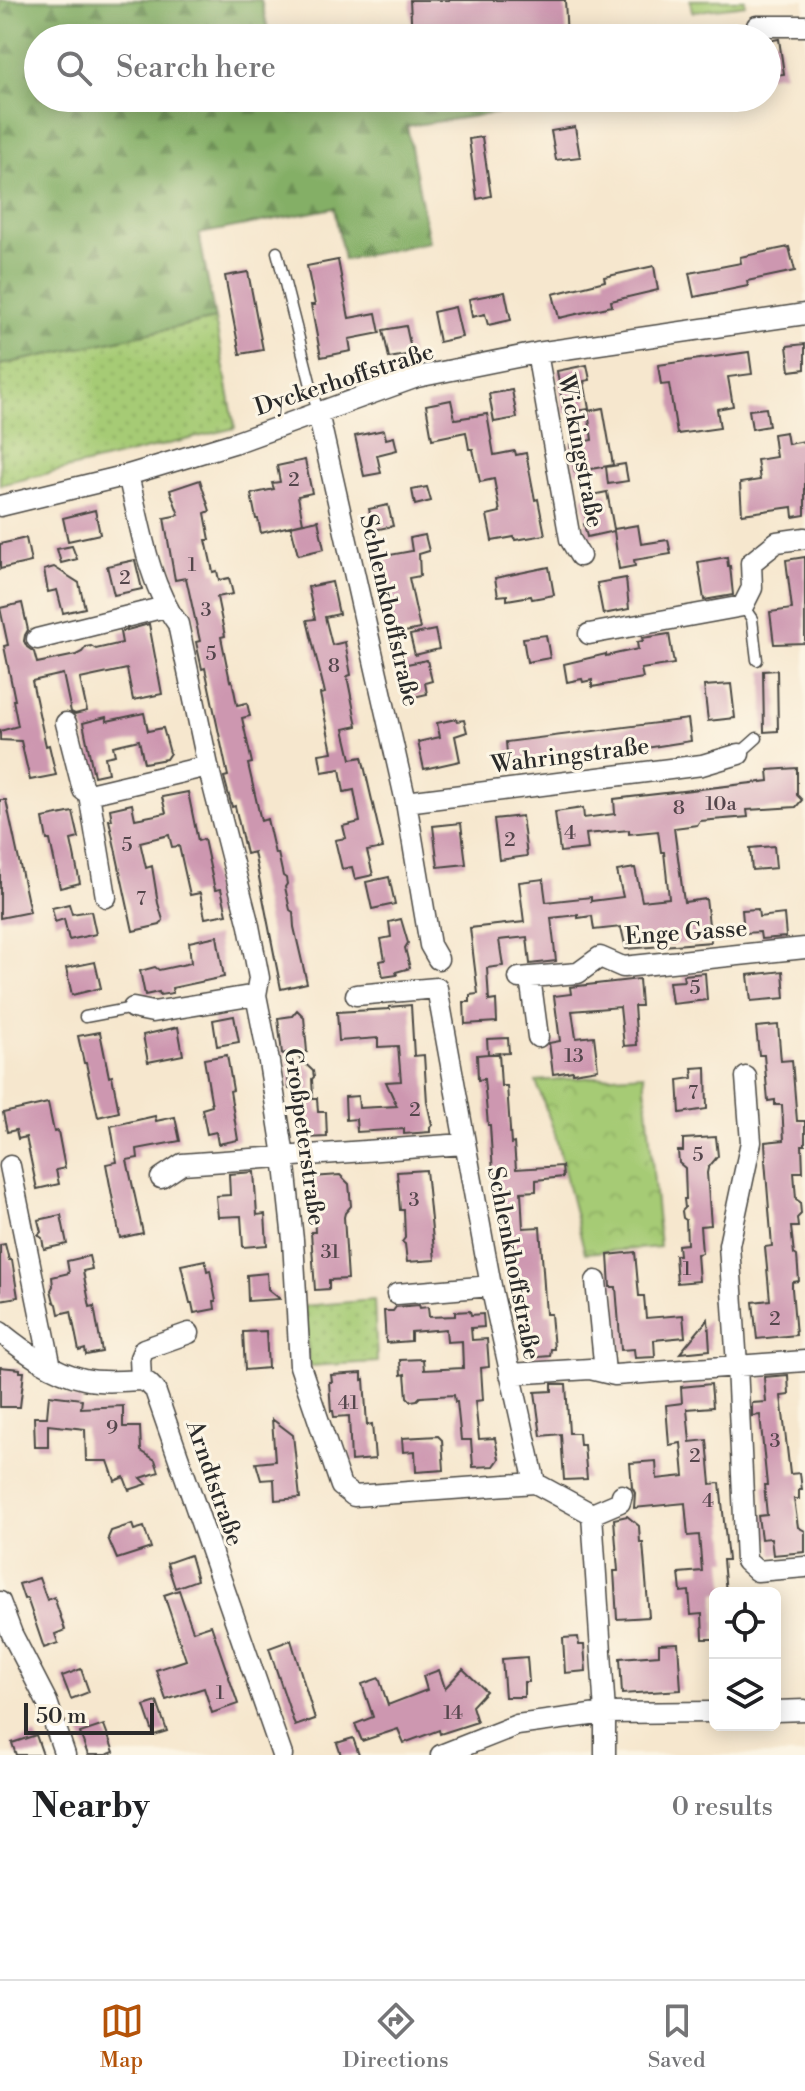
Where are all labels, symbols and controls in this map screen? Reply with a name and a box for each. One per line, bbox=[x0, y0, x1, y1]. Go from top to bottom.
search box bbox=[24, 24, 781, 112]
icon: search bbox=[52, 46, 96, 90]
text: Search here bbox=[116, 49, 276, 87]
street label: Dyckerhoffstraße bbox=[251, 337, 438, 423]
street label: Wickingstraße bbox=[550, 371, 610, 530]
house number: 2 bbox=[288, 468, 300, 493]
street label: Schlenkhoffstraße bbox=[352, 511, 426, 709]
house number: 1 bbox=[188, 553, 197, 578]
house number: 2 bbox=[119, 566, 131, 591]
house number: 3 bbox=[200, 598, 212, 623]
house number: 5 bbox=[205, 642, 217, 667]
house number: 8 bbox=[328, 654, 340, 679]
street label: Wahringstraße bbox=[488, 731, 651, 781]
house number: 10a bbox=[705, 792, 738, 817]
house number: 8 bbox=[673, 796, 685, 821]
house number: 4 bbox=[564, 821, 576, 846]
house number: 2 bbox=[504, 828, 516, 853]
house number: 5 bbox=[121, 833, 133, 858]
house number: 7 bbox=[136, 887, 146, 912]
street label: Enge Gasse bbox=[624, 914, 749, 952]
house number: 5 bbox=[689, 976, 701, 1001]
house number: 13 bbox=[564, 1044, 584, 1069]
street label: Großpeterstraße bbox=[277, 1047, 331, 1228]
house number: 7 bbox=[688, 1081, 698, 1106]
house number: 2 bbox=[409, 1098, 421, 1123]
house number: 5 bbox=[692, 1143, 704, 1168]
street label: Schlenkhoffstraße bbox=[480, 1164, 546, 1362]
house number: 3 bbox=[408, 1188, 420, 1213]
house number: 31 bbox=[320, 1240, 340, 1265]
house number: 1 bbox=[683, 1257, 692, 1282]
house number: 2 bbox=[769, 1307, 781, 1332]
house number: 41 bbox=[338, 1391, 359, 1416]
house number: 9 bbox=[106, 1416, 118, 1441]
street label: Arndtstraße bbox=[178, 1416, 250, 1550]
house number: 3 bbox=[769, 1429, 781, 1454]
house number: 2 bbox=[689, 1444, 701, 1469]
house number: 4 bbox=[702, 1489, 714, 1514]
map controls bbox=[709, 1587, 781, 1731]
button: locate bbox=[709, 1587, 781, 1659]
button: layers bbox=[709, 1659, 781, 1731]
house number: 1 bbox=[216, 1681, 225, 1706]
scale bar bbox=[24, 1699, 154, 1735]
house number: 14 bbox=[443, 1701, 463, 1726]
text: 50 m bbox=[36, 1703, 87, 1730]
text: Nearby bbox=[32, 1786, 150, 1828]
text: 0 results bbox=[672, 1791, 773, 1823]
tab: Map bbox=[100, 1999, 144, 2074]
tab: Directions bbox=[343, 1999, 449, 2074]
tab: Saved bbox=[648, 1999, 705, 2074]

